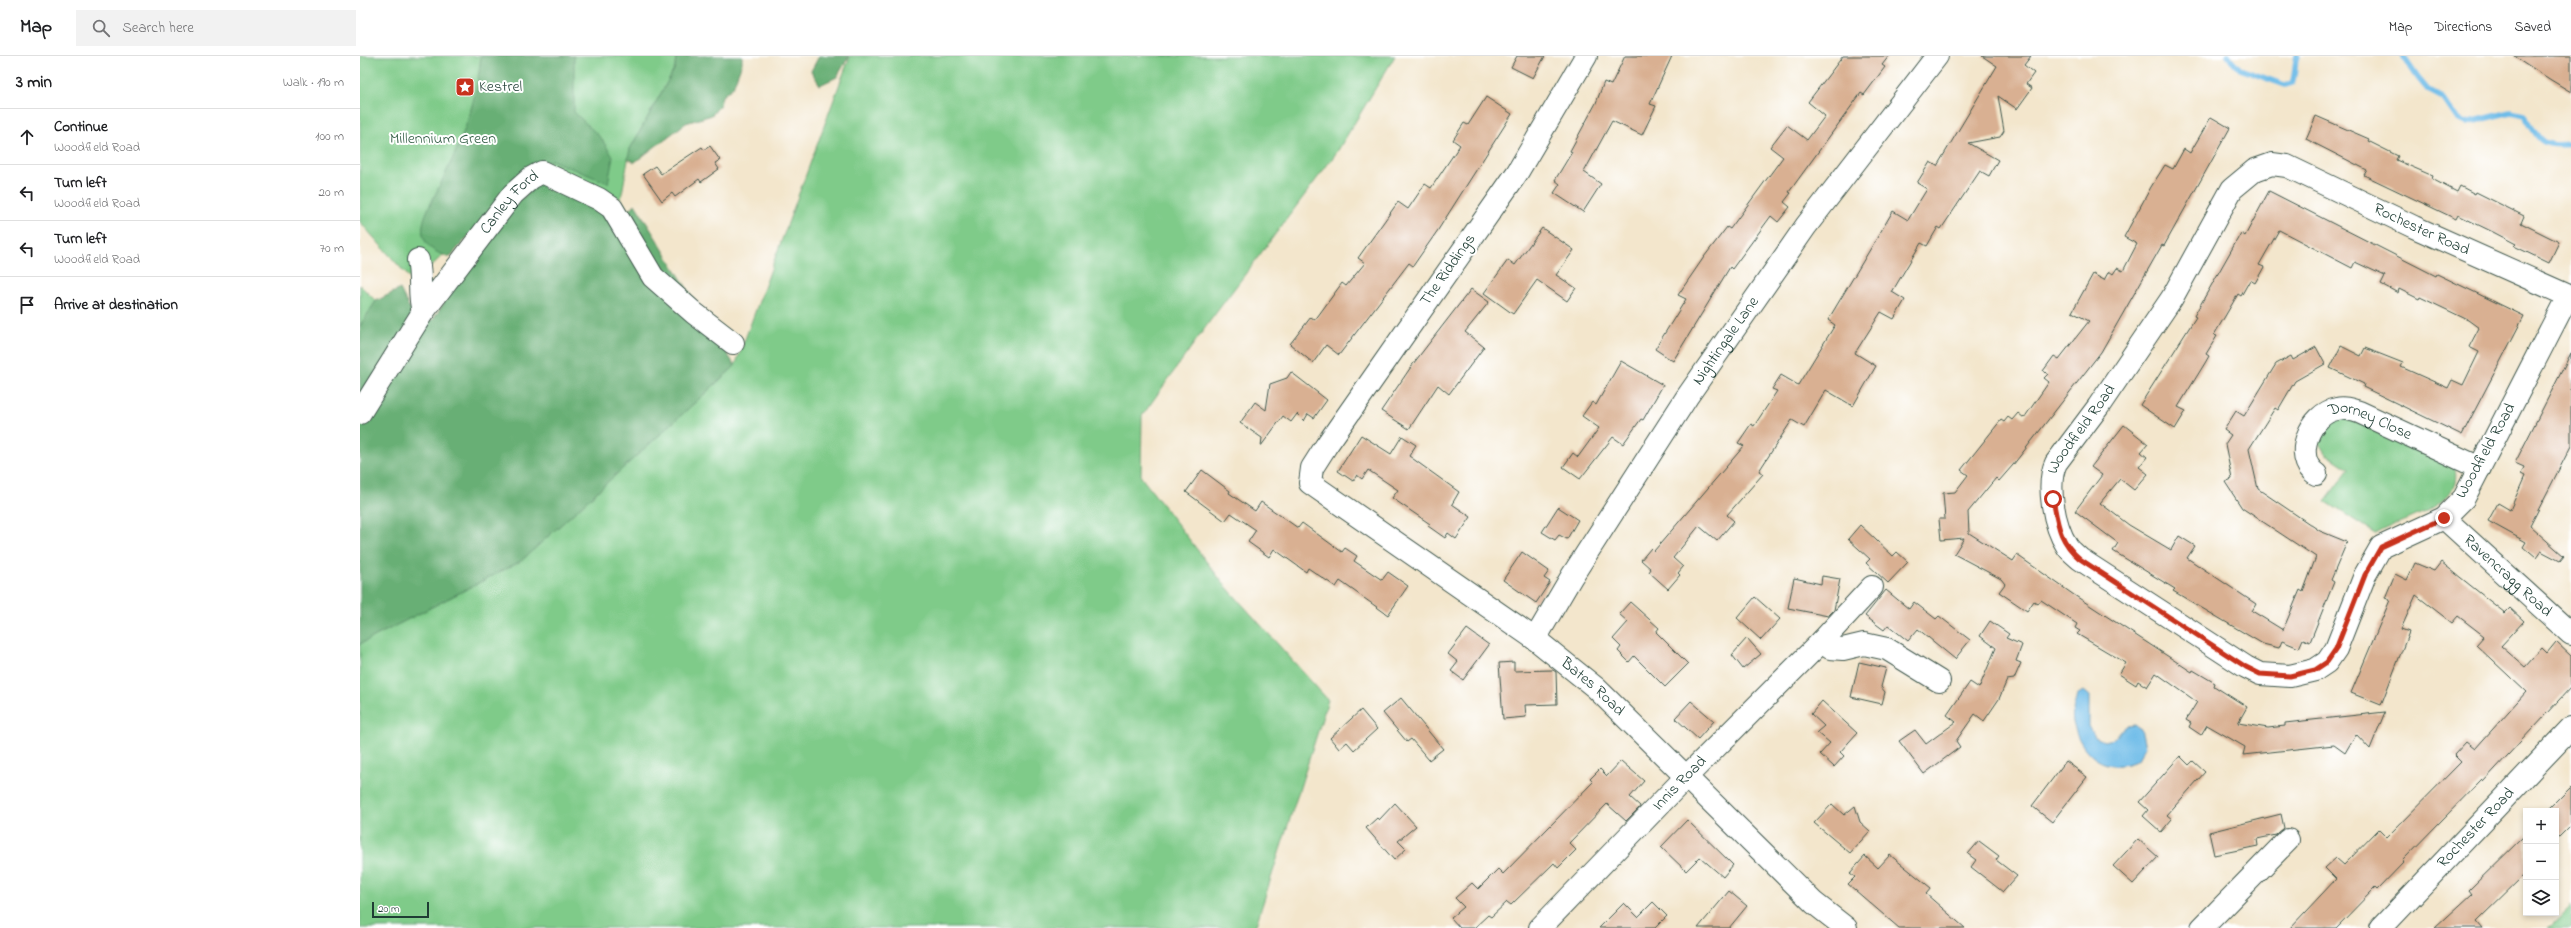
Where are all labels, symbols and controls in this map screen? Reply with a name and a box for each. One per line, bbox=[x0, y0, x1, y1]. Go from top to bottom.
search box bbox=[76, 10, 356, 46]
text: Map bbox=[20, 14, 52, 41]
icon: search bbox=[90, 17, 112, 39]
text: Search here bbox=[122, 17, 194, 39]
text: Map bbox=[2389, 17, 2412, 38]
text: Directions bbox=[2434, 17, 2492, 38]
text: Saved bbox=[2514, 17, 2551, 38]
text: 3 min bbox=[16, 70, 52, 95]
text: Walk · 190 m bbox=[283, 73, 344, 92]
place label: Kestrel bbox=[479, 75, 523, 99]
place icon: Kestrel bbox=[454, 76, 476, 98]
text: Continue bbox=[54, 116, 108, 138]
icon: ahead bbox=[16, 126, 38, 148]
text: 100 m bbox=[315, 127, 344, 146]
park label: Millennium Green bbox=[390, 127, 496, 151]
text: Woodfield Road bbox=[54, 138, 140, 157]
street label: Canley Ford bbox=[474, 164, 543, 240]
text: Turn left bbox=[54, 172, 107, 194]
icon: left bbox=[16, 182, 38, 204]
text: 20 m bbox=[319, 183, 344, 202]
text: Woodfield Road bbox=[54, 194, 140, 213]
street label: Rochester Road bbox=[2369, 197, 2473, 262]
text: Turn left bbox=[54, 228, 107, 250]
street label: The Riddings bbox=[1414, 229, 1482, 311]
icon: left bbox=[16, 238, 38, 260]
text: 70 m bbox=[320, 239, 344, 258]
text: Woodfield Road bbox=[54, 250, 140, 269]
street label: Nightingale Lane bbox=[1687, 291, 1766, 390]
icon: arrive bbox=[16, 294, 38, 316]
text: Arrive at destination bbox=[54, 294, 178, 316]
street label: Woodfield Road bbox=[2041, 380, 2122, 477]
street label: Dorney Close bbox=[2325, 396, 2417, 447]
street label: Woodfield Road bbox=[2450, 399, 2522, 503]
route start bbox=[2044, 490, 2062, 508]
route end bbox=[2435, 509, 2453, 527]
street label: Ravencragg Road bbox=[2458, 529, 2557, 623]
street label: Bates Road bbox=[1554, 651, 1630, 722]
street label: Innis Road bbox=[1647, 750, 1713, 817]
street label: Rochester Road bbox=[2432, 782, 2520, 874]
map controls bbox=[2523, 808, 2559, 916]
button: + bbox=[2523, 808, 2559, 844]
button: − bbox=[2523, 844, 2559, 880]
button: layers bbox=[2523, 880, 2559, 916]
scale bar bbox=[372, 900, 429, 919]
text: 20 m bbox=[378, 901, 400, 917]

